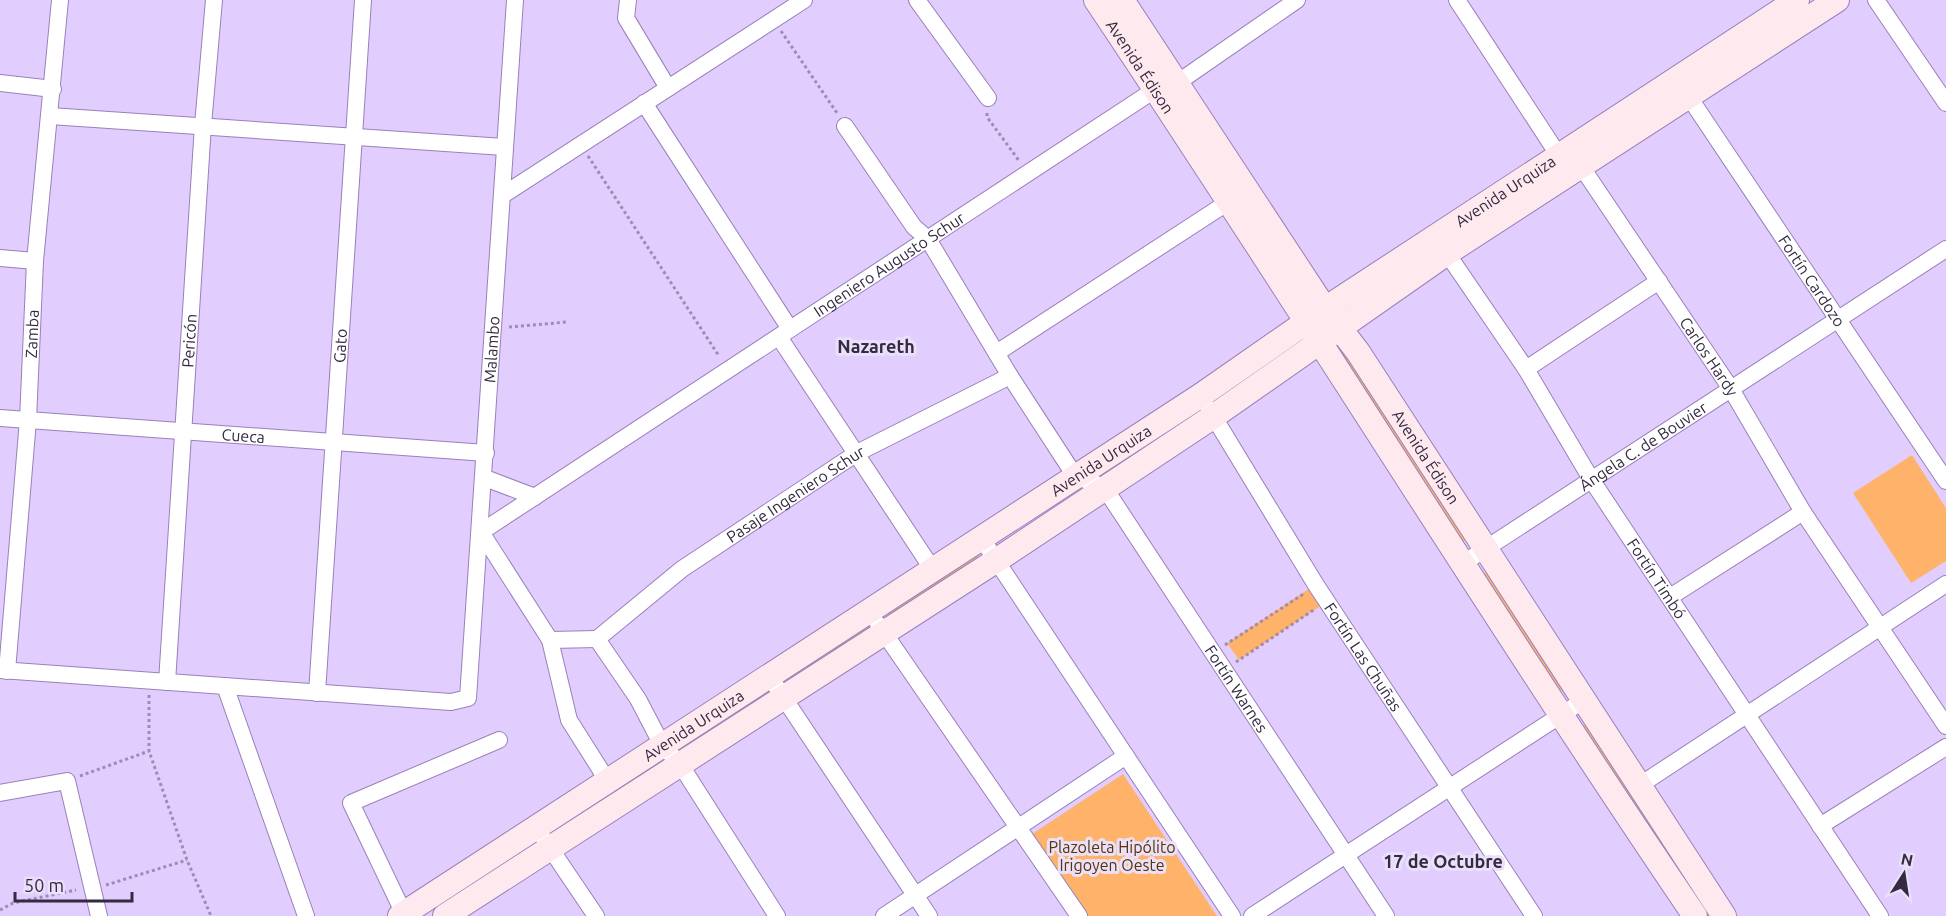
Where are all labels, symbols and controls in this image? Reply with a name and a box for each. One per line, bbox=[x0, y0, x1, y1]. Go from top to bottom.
street label: Avenida Édison bbox=[1103, 16, 1178, 117]
street label: Avenida Urquiza bbox=[1452, 152, 1559, 230]
street label: Ingeniero Augusto Schur bbox=[810, 208, 968, 320]
street label: Fortín Cardozo bbox=[1775, 232, 1849, 330]
street label: Zamba bbox=[22, 309, 42, 359]
street label: Pericón bbox=[178, 313, 200, 368]
street label: Carlos Hardy bbox=[1676, 314, 1742, 399]
street label: Malambo bbox=[480, 315, 503, 384]
street label: Gato bbox=[330, 328, 350, 364]
district label: Nazareth bbox=[837, 336, 915, 356]
street label: Ángela C. de Bouvier bbox=[1575, 398, 1710, 494]
street label: Avenida Édison bbox=[1389, 406, 1463, 507]
street label: Avenida Urquiza bbox=[1047, 421, 1155, 500]
street label: Cueca bbox=[221, 425, 266, 446]
street label: Pasaje Ingeniero Schur bbox=[723, 442, 867, 546]
street label: Fortín Timbó bbox=[1624, 535, 1690, 622]
street label: Fortín Las Chuñas bbox=[1321, 599, 1406, 715]
street label: Fortín Warnes bbox=[1201, 642, 1272, 736]
street label: Avenida Urquiza bbox=[640, 686, 747, 764]
park label: Plazoleta Hipólito Irigoyen Oeste bbox=[1048, 838, 1176, 874]
north arrow bbox=[1874, 844, 1934, 904]
text: N bbox=[1899, 849, 1915, 869]
district label: 17 de Octubre bbox=[1383, 851, 1503, 871]
scale bar bbox=[15, 865, 132, 903]
text: 50 m bbox=[24, 875, 64, 895]

